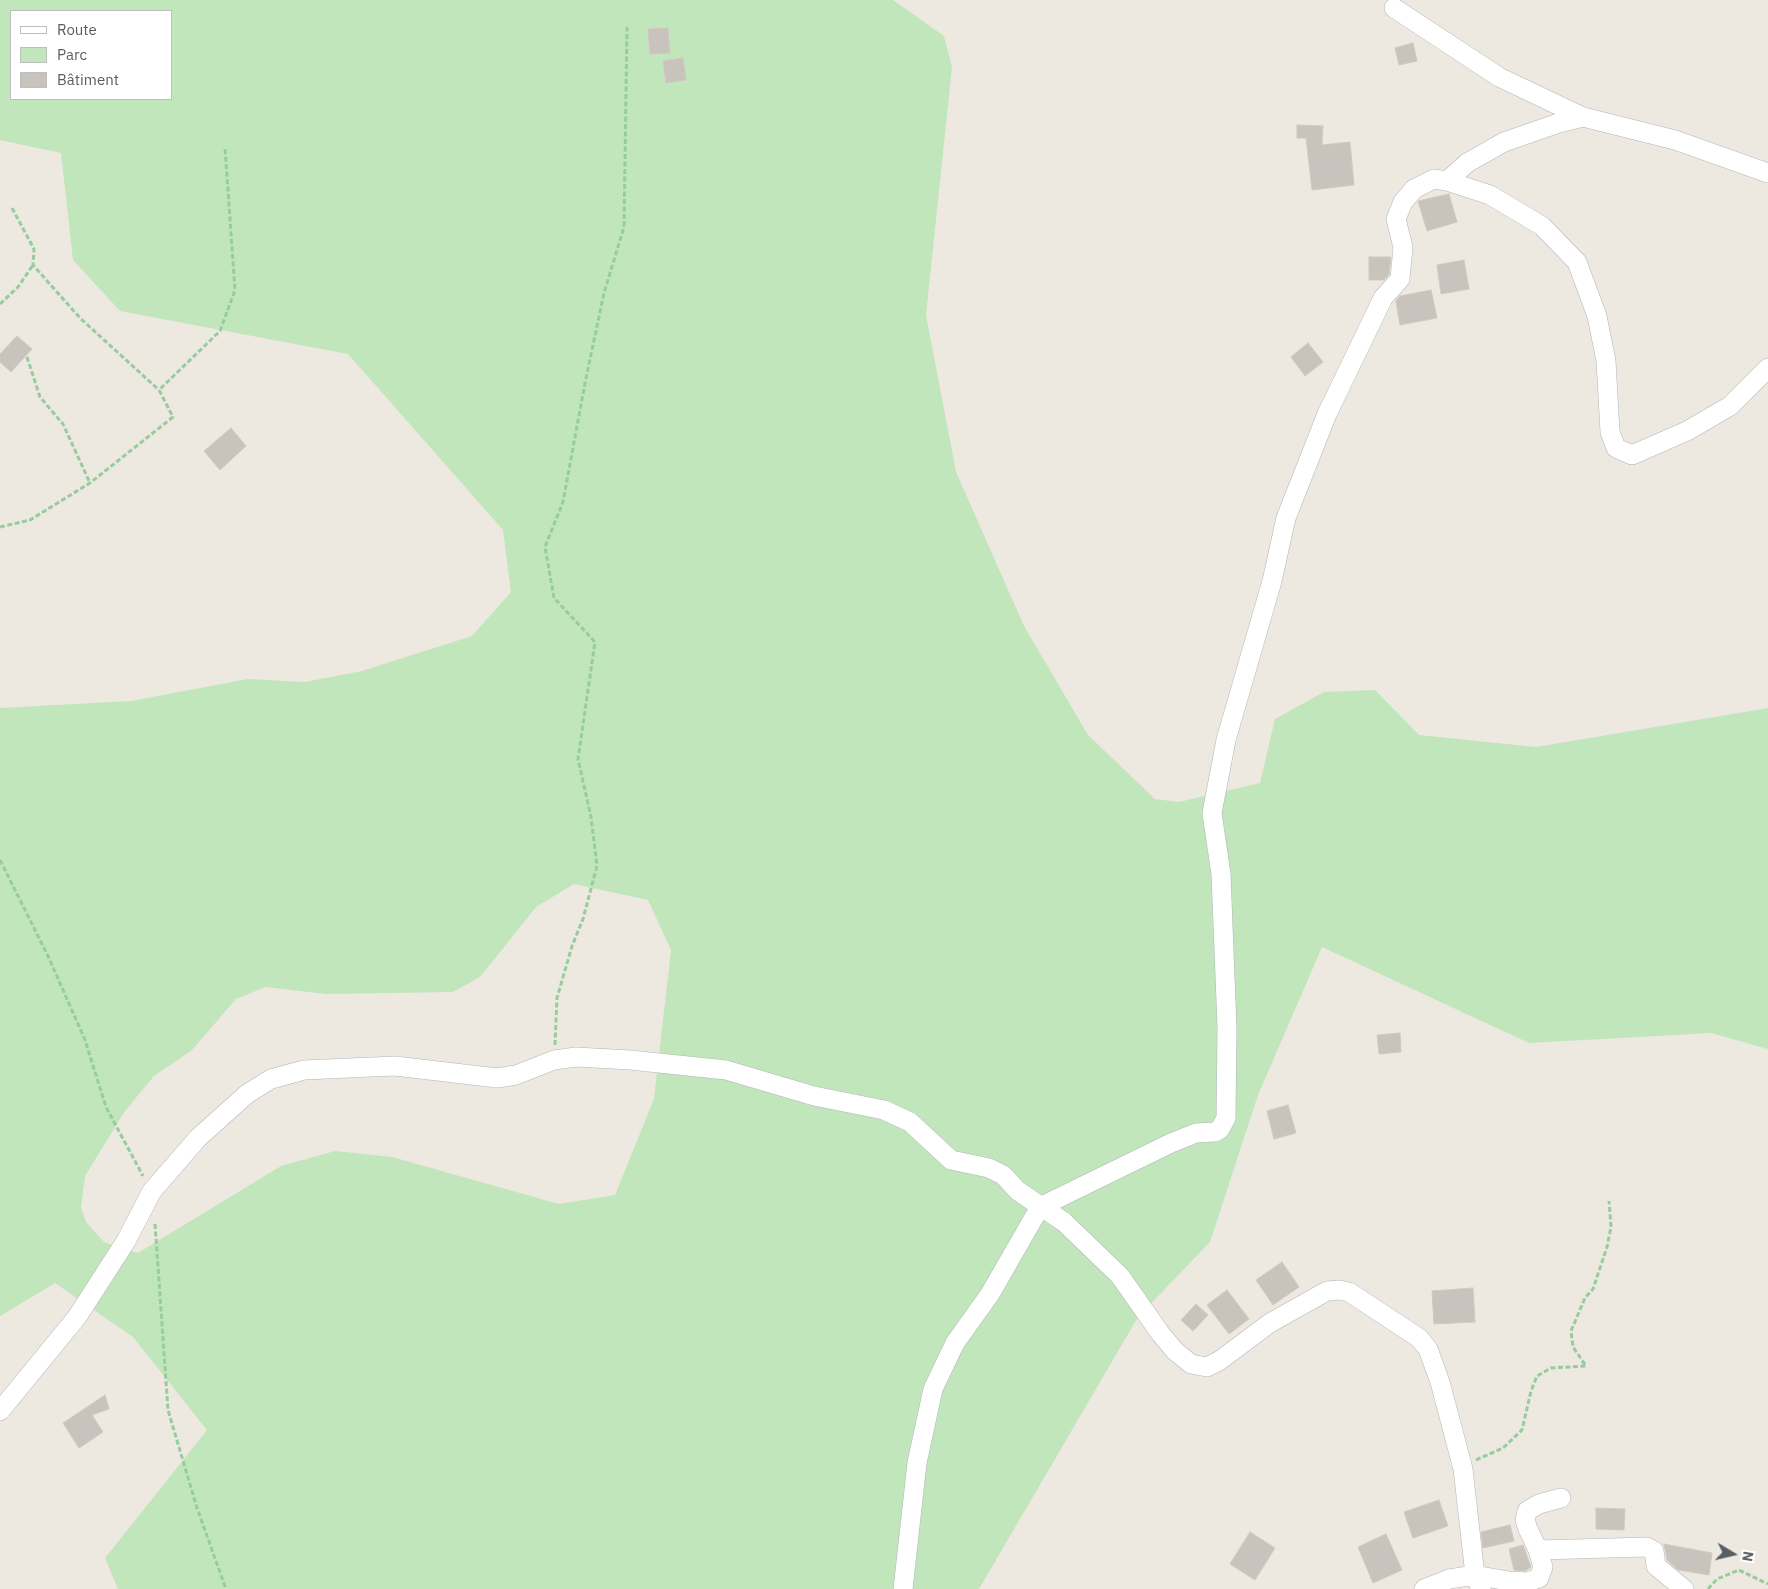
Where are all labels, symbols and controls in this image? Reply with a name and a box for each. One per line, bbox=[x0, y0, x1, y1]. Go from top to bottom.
legend bbox=[10, 10, 172, 100]
text: Route bbox=[57, 20, 97, 39]
text: Parc bbox=[57, 45, 87, 64]
text: Bâtiment bbox=[57, 70, 119, 89]
north arrow bbox=[1708, 1529, 1758, 1579]
text: N bbox=[1738, 1550, 1757, 1563]

